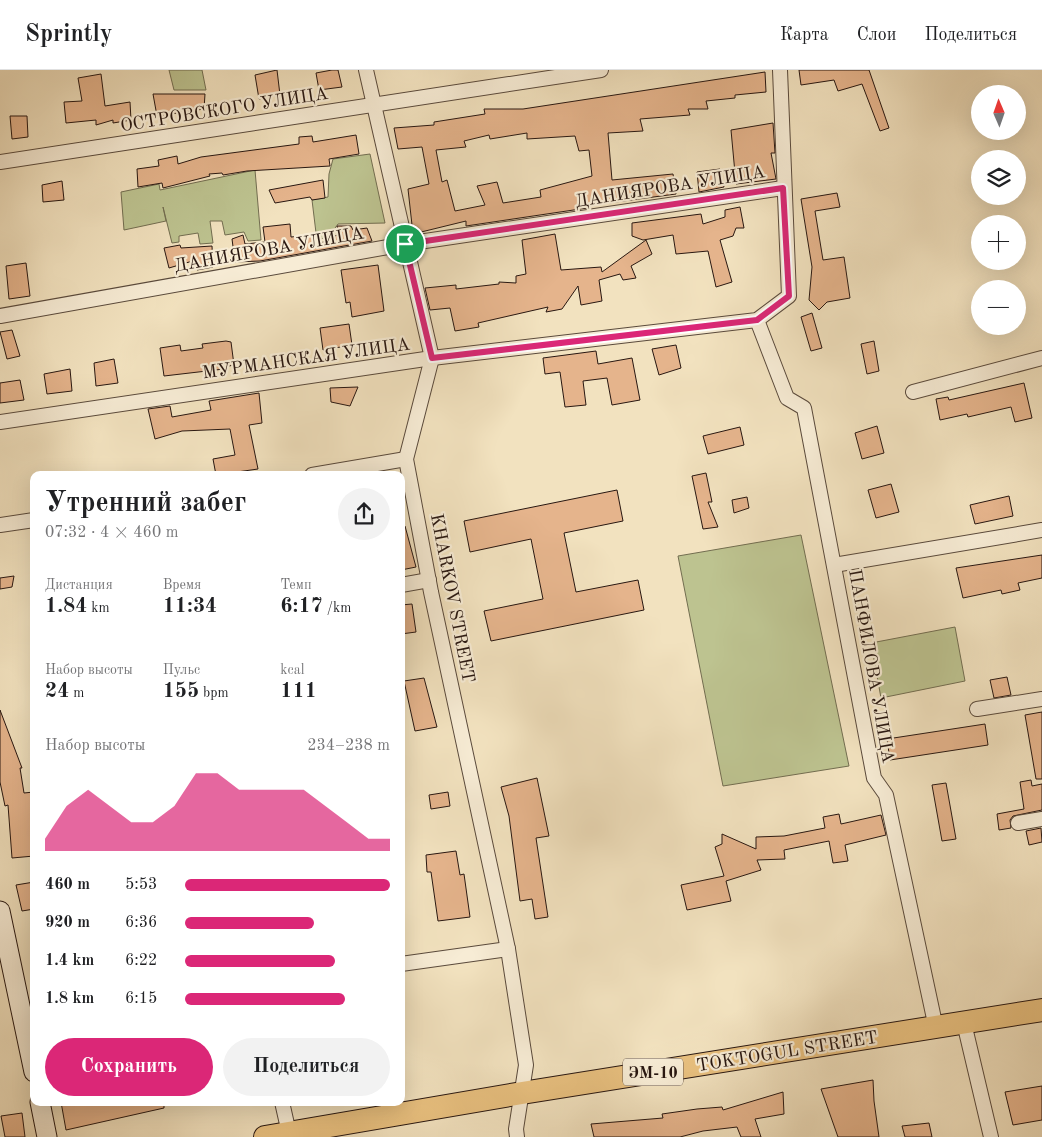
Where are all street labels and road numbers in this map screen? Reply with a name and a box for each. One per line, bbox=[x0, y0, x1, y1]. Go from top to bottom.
street label: ОСТРОВСКОГО УЛИЦА bbox=[119, 85, 330, 135]
street label: ДАНИЯРОВА УЛИЦА bbox=[574, 163, 767, 211]
street label: ДАНИЯРОВА УЛИЦА bbox=[173, 224, 366, 276]
street label: МУРМАНСКАЯ УЛИЦА bbox=[201, 335, 411, 382]
street label: KHARKOV STREET bbox=[427, 512, 477, 684]
street label: ПАНФИЛОВА УЛИЦА bbox=[845, 568, 897, 765]
street label: TOKTOGUL STREET bbox=[695, 1029, 879, 1075]
road number: ЭМ-10 bbox=[623, 1059, 683, 1086]

